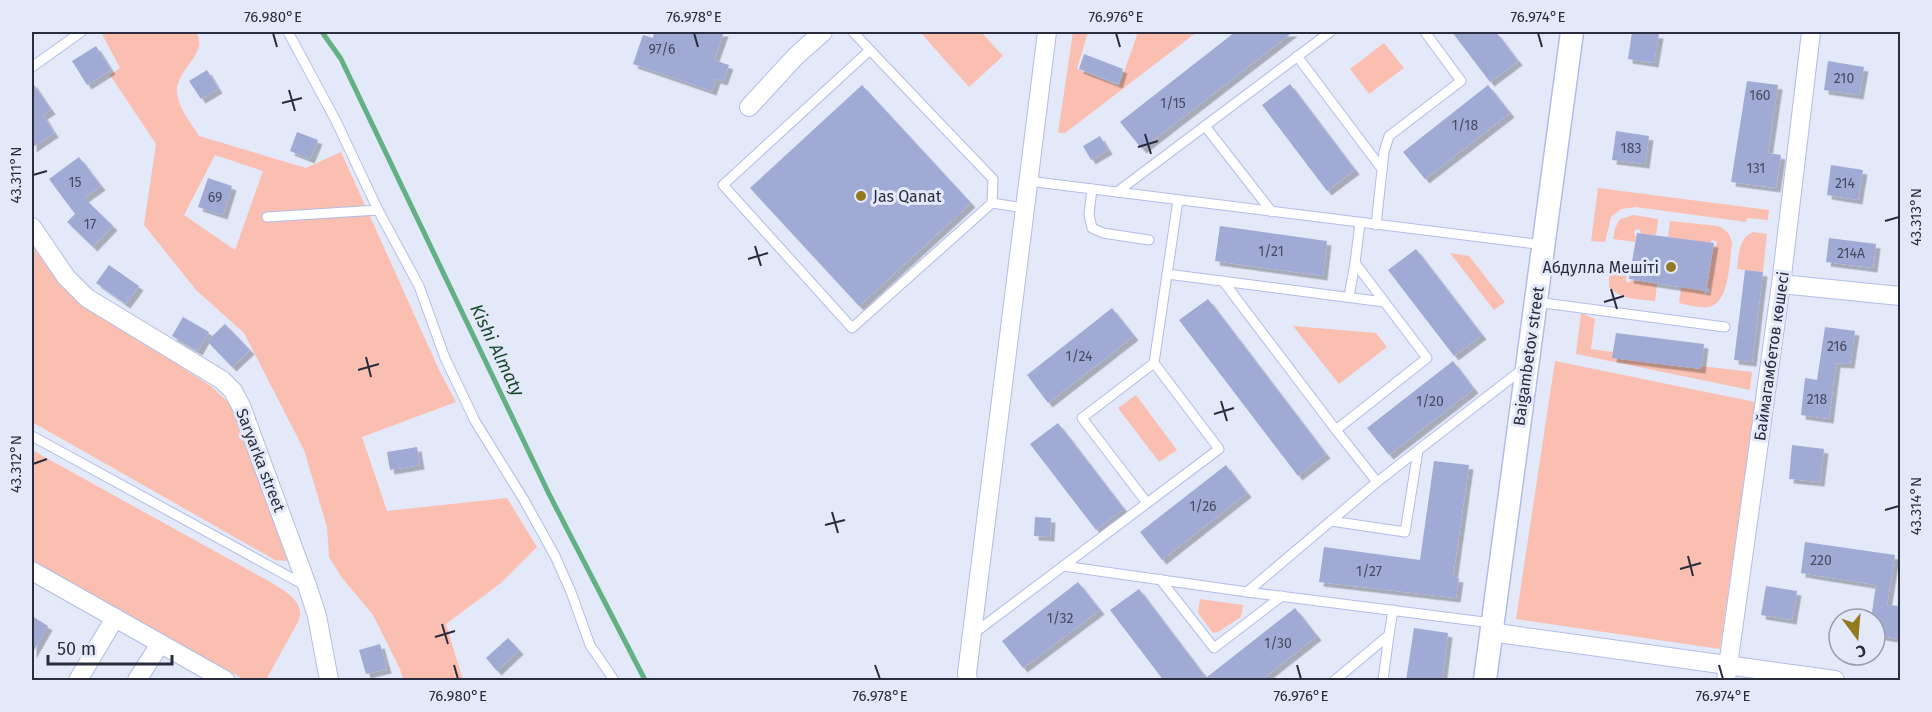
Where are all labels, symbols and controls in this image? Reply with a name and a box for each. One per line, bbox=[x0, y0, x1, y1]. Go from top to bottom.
text: 76.980°E bbox=[244, 8, 302, 26]
text: 76.978°E bbox=[666, 8, 722, 26]
text: 76.976°E bbox=[1088, 8, 1144, 26]
text: 76.974°E bbox=[1510, 8, 1566, 26]
house number: 97/6 bbox=[648, 41, 676, 58]
house number: 210 bbox=[1834, 70, 1854, 87]
house number: 160 bbox=[1749, 87, 1771, 104]
house number: 1/15 bbox=[1160, 95, 1186, 112]
house number: 1/18 bbox=[1452, 117, 1478, 134]
house number: 183 bbox=[1621, 140, 1641, 157]
text: 43.311°N bbox=[7, 147, 25, 203]
house number: 131 bbox=[1747, 160, 1765, 177]
house number: 15 bbox=[68, 174, 82, 191]
house number: 214 bbox=[1835, 175, 1856, 192]
place label: Jas Qanat bbox=[873, 187, 942, 206]
text: 43.313°N bbox=[1907, 188, 1925, 246]
house number: 69 bbox=[208, 189, 222, 206]
marker: Jas Qanat bbox=[854, 189, 868, 203]
house number: 17 bbox=[84, 216, 96, 233]
house number: 1/21 bbox=[1258, 243, 1284, 260]
house number: 214А bbox=[1837, 245, 1865, 262]
place label: Абдулла Мешіті bbox=[1543, 258, 1659, 277]
marker: Абдулла Мешіті bbox=[1664, 260, 1678, 274]
street label: Баймагамбетов көшесі bbox=[1750, 270, 1793, 442]
street label: Baigambetov street bbox=[1509, 285, 1548, 427]
water label: Kіshі Almaty bbox=[465, 300, 529, 401]
house number: 216 bbox=[1827, 338, 1847, 355]
house number: 1/24 bbox=[1066, 348, 1093, 365]
house number: 218 bbox=[1807, 391, 1827, 408]
house number: 1/20 bbox=[1416, 393, 1444, 410]
street label: Saryarka street bbox=[232, 406, 289, 515]
text: 43.312°N bbox=[7, 435, 25, 493]
text: 43.314°N bbox=[1907, 477, 1925, 535]
house number: 1/26 bbox=[1189, 498, 1217, 515]
house number: 220 bbox=[1810, 552, 1832, 569]
house number: 1/27 bbox=[1356, 563, 1382, 580]
north arrow bbox=[1827, 607, 1887, 667]
house number: 1/32 bbox=[1047, 610, 1073, 627]
scale bar bbox=[48, 628, 172, 666]
house number: 1/30 bbox=[1264, 635, 1292, 652]
text: 50 m bbox=[57, 638, 96, 660]
text: С bbox=[1853, 641, 1868, 662]
text: 76.980°E bbox=[429, 687, 487, 705]
text: 76.978°E bbox=[852, 687, 908, 705]
text: 76.976°E bbox=[1273, 687, 1329, 705]
text: 76.974°E bbox=[1695, 687, 1751, 705]

